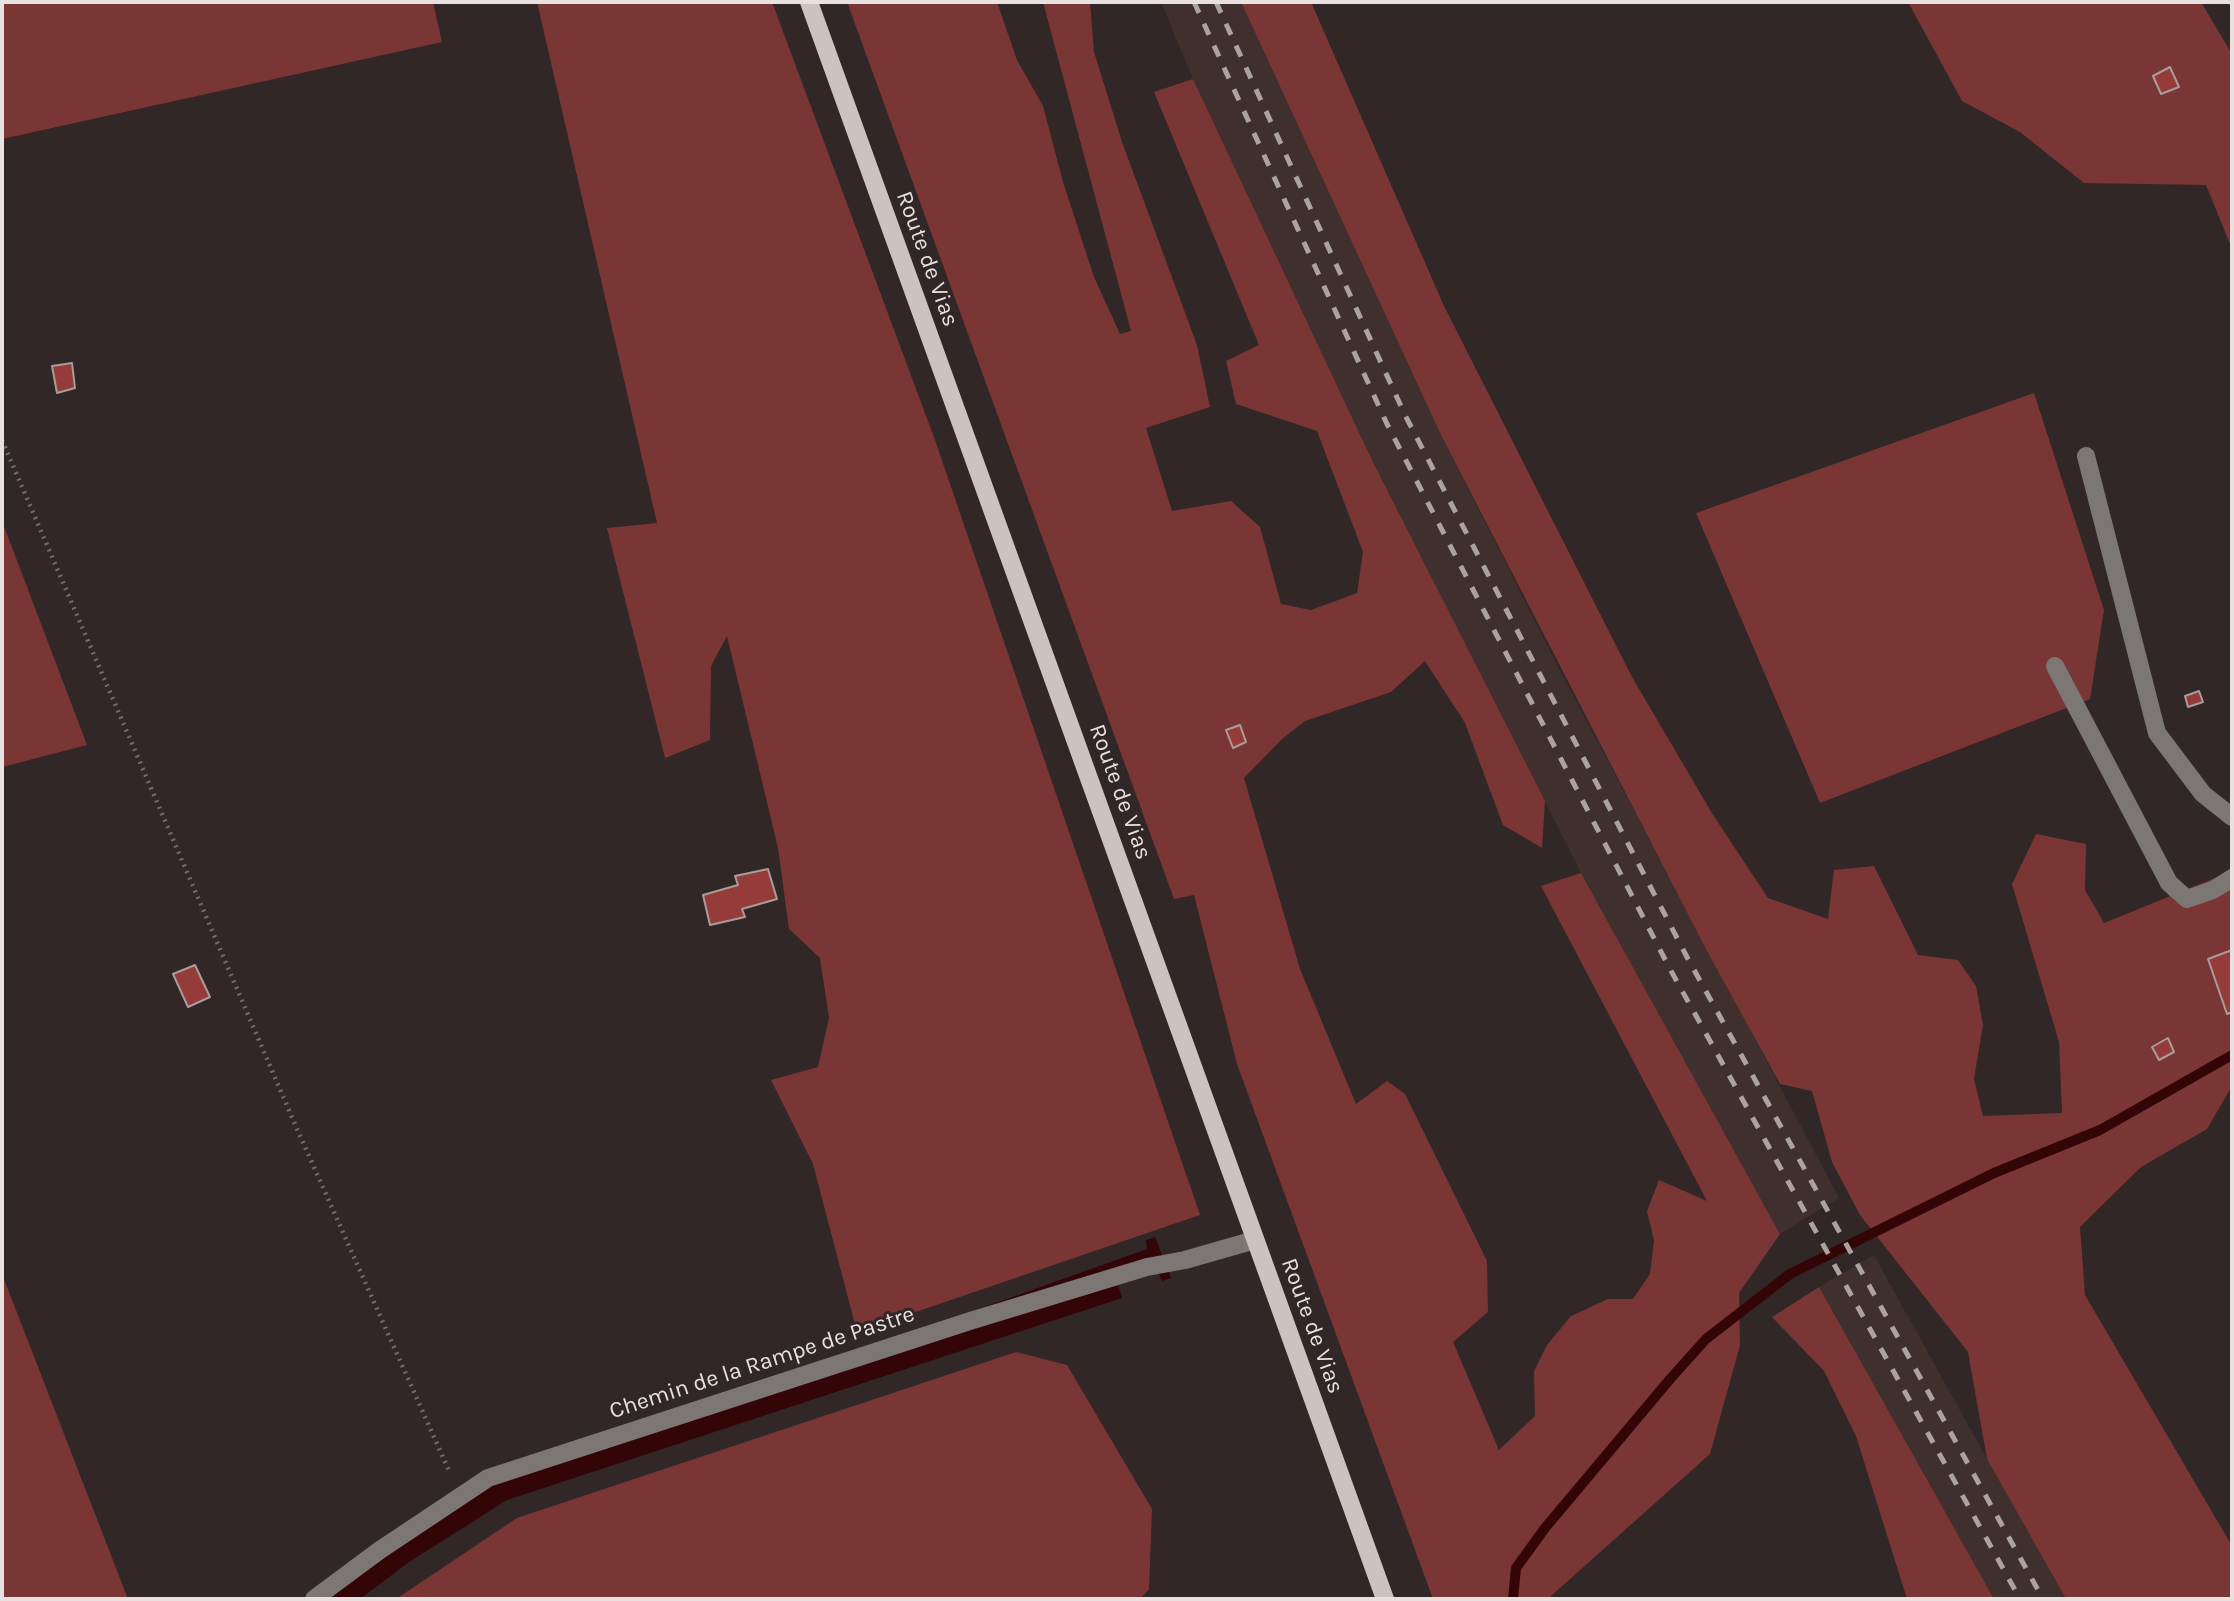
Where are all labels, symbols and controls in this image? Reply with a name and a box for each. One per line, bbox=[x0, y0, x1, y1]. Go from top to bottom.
street label: Route de Vias bbox=[890, 188, 964, 330]
street label: Route de Vias bbox=[1083, 721, 1157, 863]
street label: Route de Vias bbox=[1275, 1255, 1349, 1397]
street label: Chemin de la Rampe de Pastre bbox=[606, 1301, 918, 1425]

